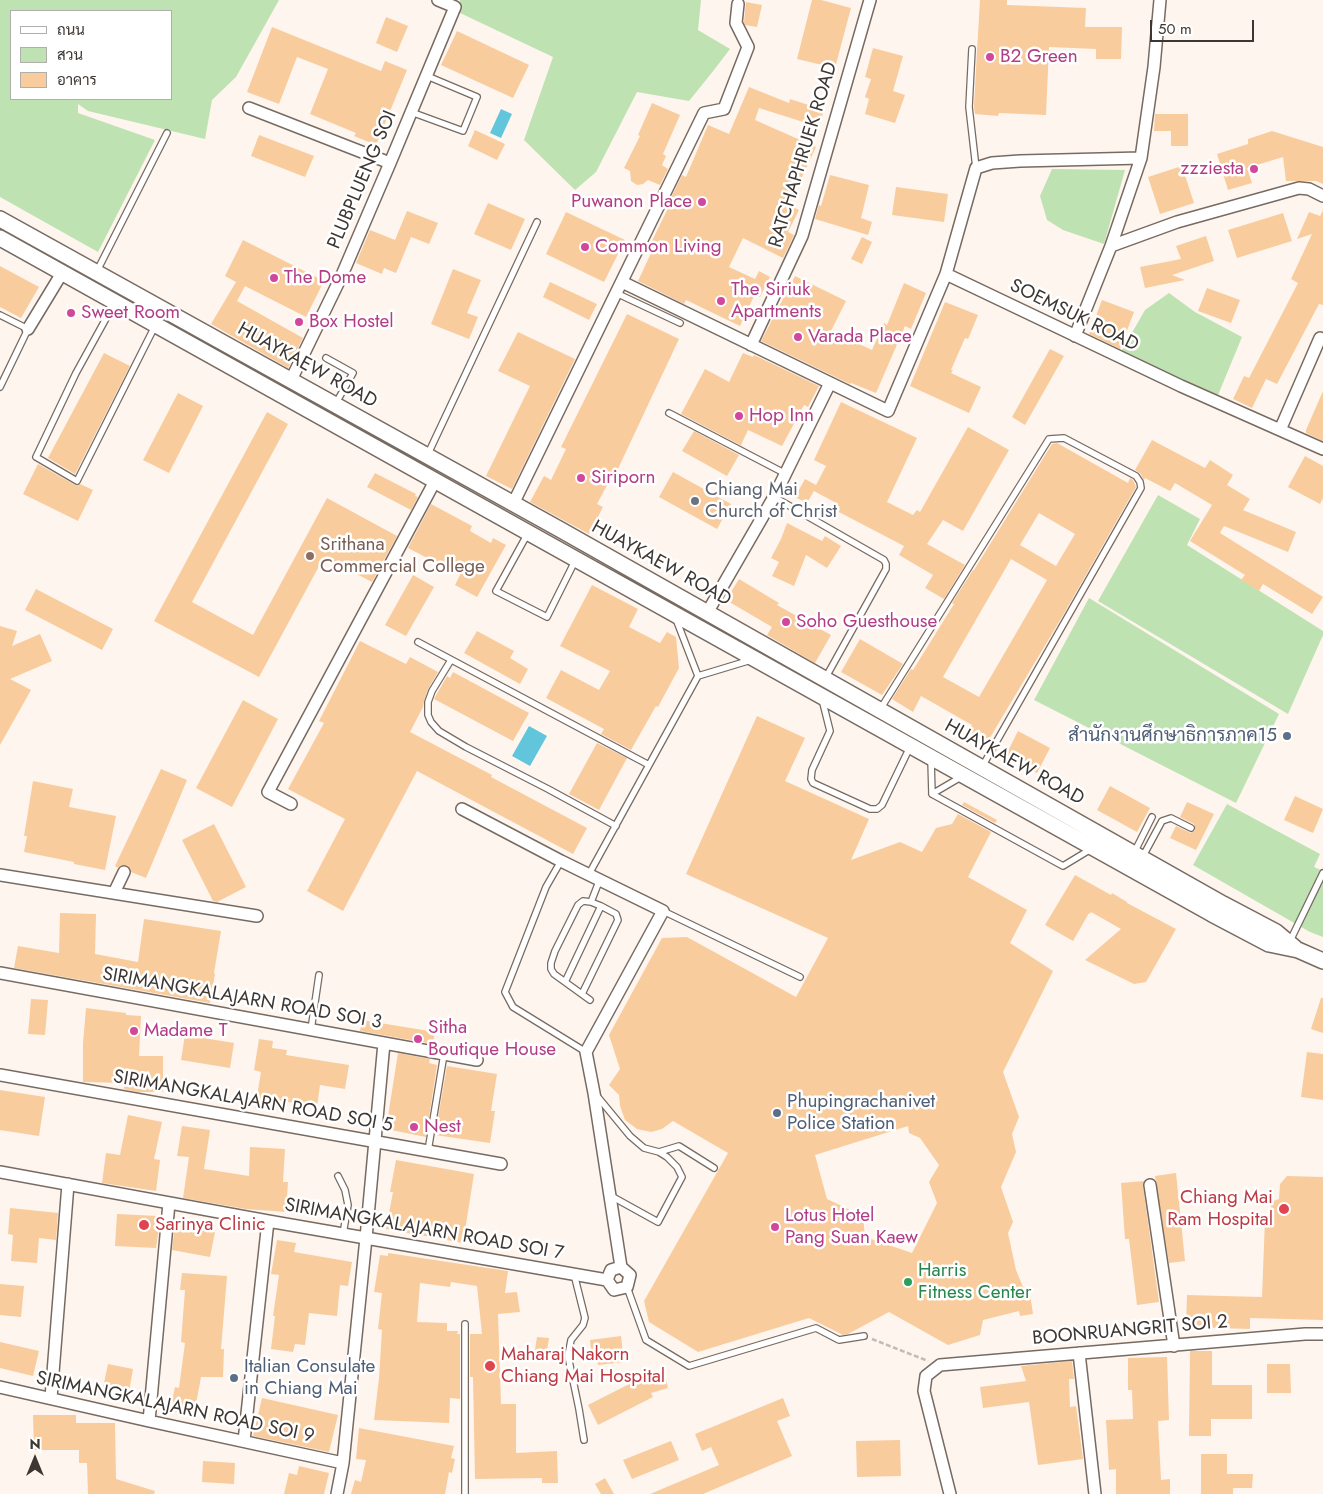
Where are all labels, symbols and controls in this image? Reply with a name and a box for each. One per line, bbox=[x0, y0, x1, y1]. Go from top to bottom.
legend bbox=[10, 10, 172, 100]
scale bar bbox=[1153, 10, 1257, 42]
text: 50 m bbox=[1158, 18, 1192, 40]
text: ถนน bbox=[57, 19, 85, 41]
text: สวน bbox=[57, 44, 83, 66]
place label: B2 Green bbox=[1000, 46, 1078, 68]
marker: B2 Green bbox=[984, 51, 996, 63]
street label: RATCHAPHRUEK ROAD bbox=[765, 59, 843, 251]
text: อาคาร bbox=[57, 69, 97, 91]
street label: PLUBPLUENG SOI bbox=[324, 107, 402, 253]
place label: zzziesta bbox=[1181, 158, 1244, 180]
marker: zzziesta bbox=[1248, 163, 1260, 175]
place label: Puwanon Place bbox=[571, 191, 692, 213]
marker: Puwanon Place bbox=[696, 196, 708, 208]
place label: Common Living bbox=[595, 236, 722, 258]
marker: Common Living bbox=[579, 241, 591, 253]
place label: The Dome bbox=[284, 267, 366, 289]
marker: The Dome bbox=[268, 272, 280, 284]
street label: SOEMSUK ROAD bbox=[1006, 275, 1142, 357]
place label: The Siriuk Apartments bbox=[731, 279, 821, 323]
marker: The Siriuk Apartments bbox=[715, 295, 727, 307]
place label: Sweet Room bbox=[81, 302, 180, 324]
marker: Sweet Room bbox=[65, 307, 77, 319]
place label: Box Hostel bbox=[309, 311, 394, 333]
marker: Box Hostel bbox=[293, 316, 305, 328]
street label: HUAYKAEW ROAD bbox=[233, 318, 381, 414]
place label: Varada Place bbox=[808, 326, 912, 348]
marker: Varada Place bbox=[792, 331, 804, 343]
place label: Hop Inn bbox=[749, 405, 814, 427]
marker: Hop Inn bbox=[733, 410, 745, 422]
place label: Siriporn bbox=[591, 467, 656, 489]
marker: Siriporn bbox=[575, 472, 587, 484]
place label: Chiang Mai Church of Christ bbox=[705, 479, 837, 523]
marker: Chiang Mai Church of Christ bbox=[689, 495, 701, 507]
street label: HUAYKAEW ROAD bbox=[587, 516, 735, 612]
place label: Srithana Commercial College bbox=[320, 534, 485, 578]
marker: Srithana Commercial College bbox=[304, 550, 316, 562]
place label: Soho Guesthouse bbox=[796, 611, 937, 633]
marker: Soho Guesthouse bbox=[780, 616, 792, 628]
street label: HUAYKAEW ROAD bbox=[940, 715, 1088, 811]
place label: สำนักงานศึกษาธิการภาค15 bbox=[1068, 725, 1277, 747]
marker: สำนักงานศึกษาธิการภาค15 bbox=[1281, 730, 1293, 742]
street label: SIRIMANGKALAJARN ROAD SOI 3 bbox=[101, 963, 383, 1035]
place label: Sitha Boutique House bbox=[428, 1017, 556, 1061]
place label: Madame T bbox=[144, 1020, 228, 1042]
marker: Madame T bbox=[128, 1025, 140, 1037]
marker: Sitha Boutique House bbox=[412, 1033, 424, 1045]
street label: SIRIMANGKALAJARN ROAD SOI 5 bbox=[111, 1066, 395, 1138]
place label: Phupingrachanivet Police Station bbox=[787, 1091, 935, 1135]
marker: Phupingrachanivet Police Station bbox=[771, 1107, 783, 1119]
place label: Nest bbox=[424, 1116, 461, 1138]
marker: Nest bbox=[408, 1121, 420, 1133]
place label: Chiang Mai Ram Hospital bbox=[1167, 1187, 1273, 1231]
street label: SIRIMANGKALAJARN ROAD SOI 7 bbox=[283, 1194, 565, 1266]
marker: Chiang Mai Ram Hospital bbox=[1277, 1202, 1291, 1216]
place label: Lotus Hotel Pang Suan Kaew bbox=[785, 1205, 918, 1249]
place label: Sarinya Clinic bbox=[155, 1214, 265, 1236]
marker: Sarinya Clinic bbox=[137, 1218, 151, 1232]
marker: Lotus Hotel Pang Suan Kaew bbox=[769, 1221, 781, 1233]
place label: Harris Fitness Center bbox=[918, 1260, 1031, 1304]
marker: Harris Fitness Center bbox=[902, 1276, 914, 1288]
street label: BOONRUANGRIT SOI 2 bbox=[1031, 1311, 1229, 1351]
place label: Maharaj Nakorn Chiang Mai Hospital bbox=[501, 1344, 665, 1388]
place label: Italian Consulate in Chiang Mai bbox=[244, 1356, 375, 1400]
marker: Maharaj Nakorn Chiang Mai Hospital bbox=[483, 1359, 497, 1373]
street label: SIRIMANGKALAJARN ROAD SOI 9 bbox=[34, 1367, 316, 1449]
marker: Italian Consulate in Chiang Mai bbox=[228, 1372, 240, 1384]
north arrow bbox=[10, 1434, 60, 1484]

